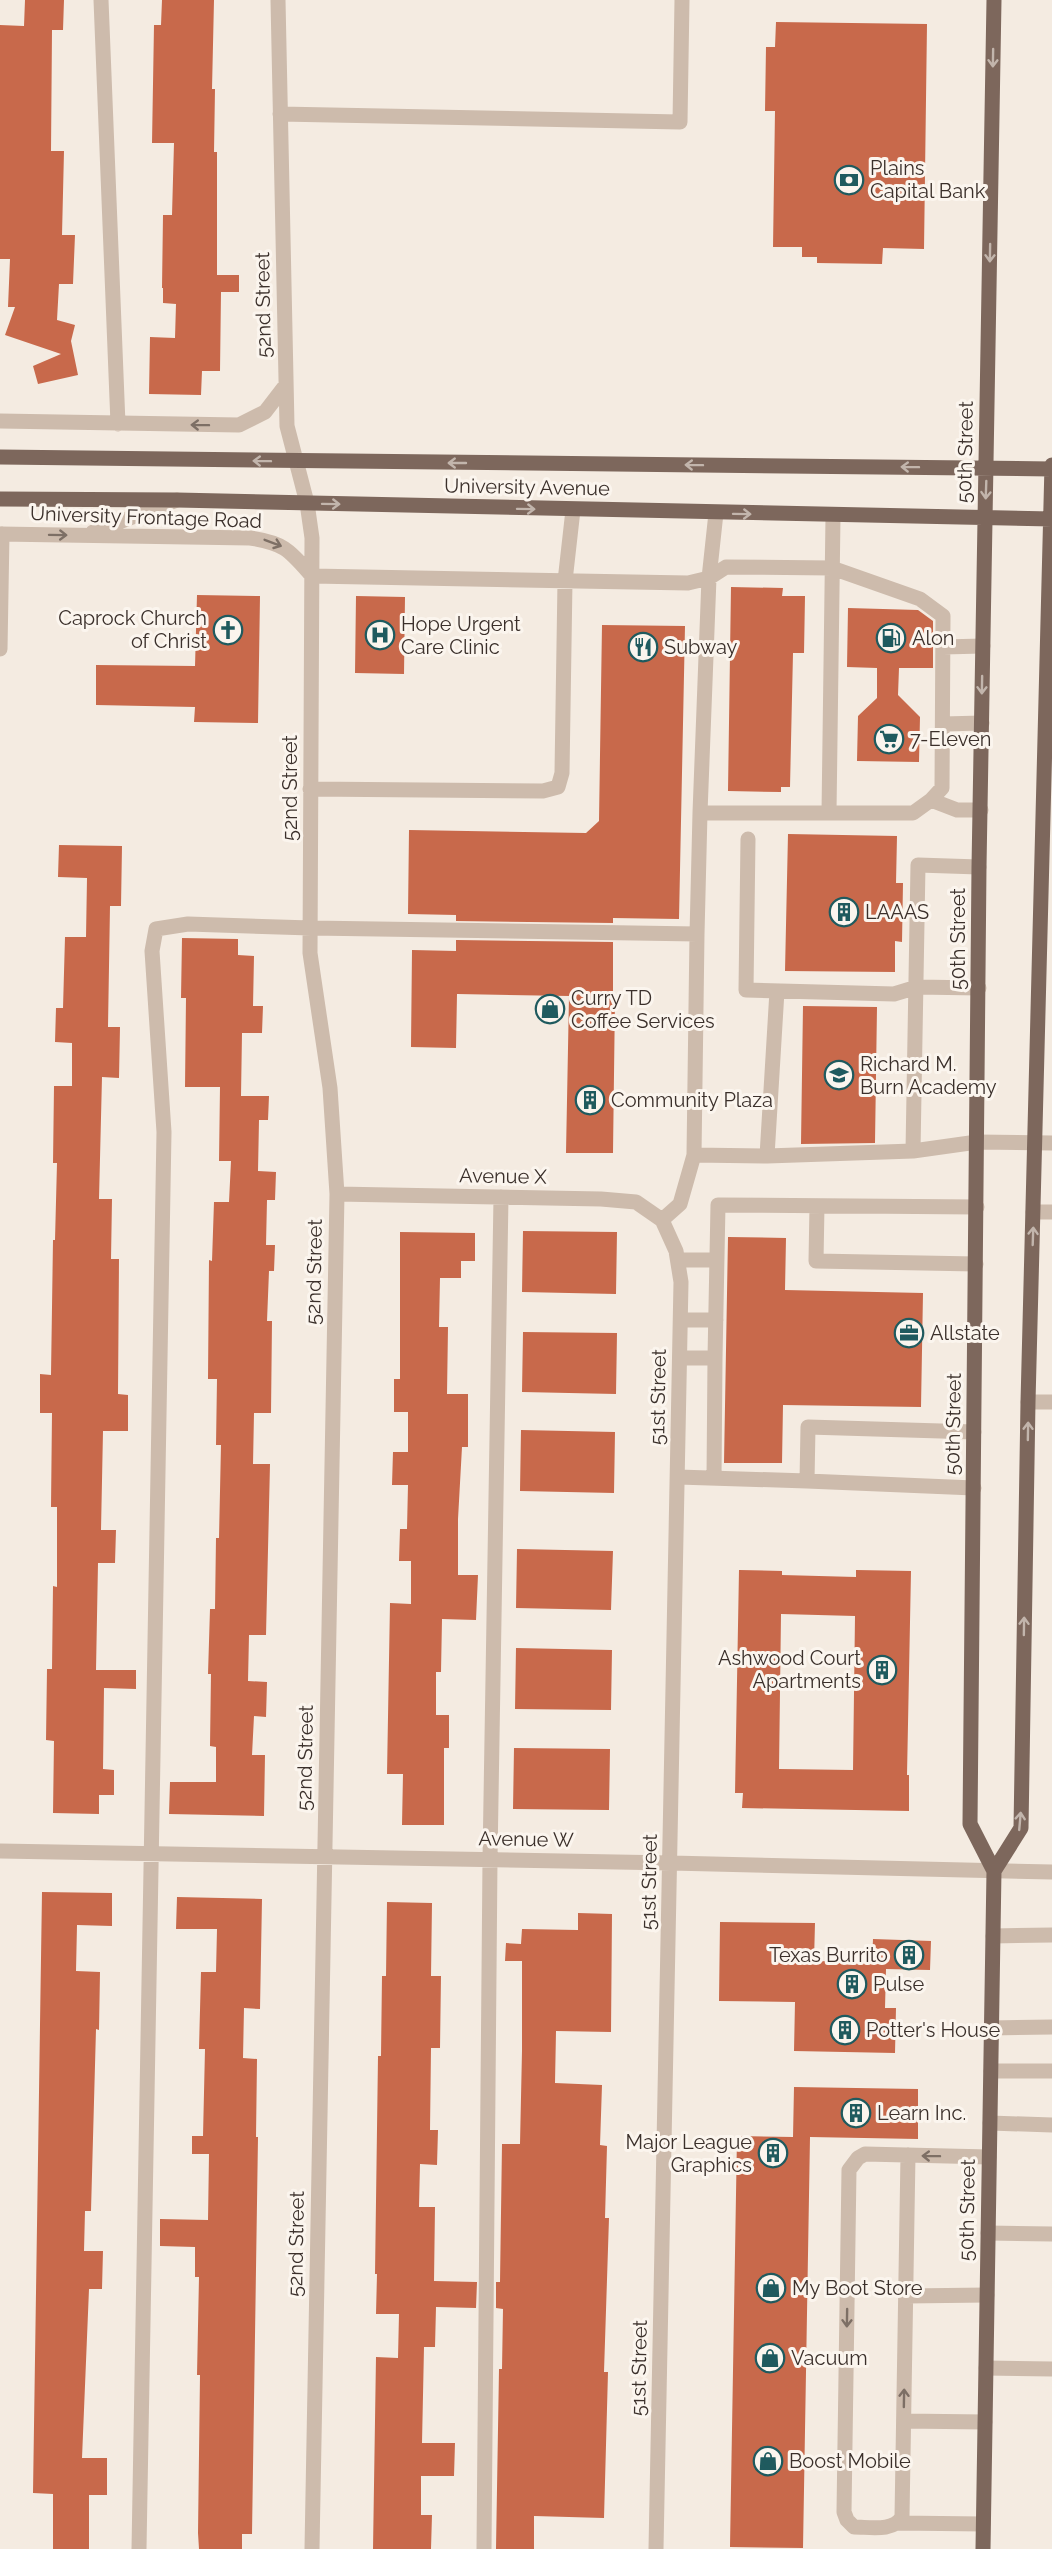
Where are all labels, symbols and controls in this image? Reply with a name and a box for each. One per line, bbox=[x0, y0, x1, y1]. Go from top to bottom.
one-way arrow bbox=[987, 48, 999, 68]
place label: Plains Capital Bank bbox=[870, 156, 986, 203]
bank icon: Plains Capital Bank bbox=[833, 164, 865, 196]
one-way arrow bbox=[984, 243, 996, 263]
street label: 52nd Street bbox=[250, 252, 276, 358]
street label: 50th Street bbox=[952, 400, 978, 503]
one-way arrow bbox=[191, 419, 211, 431]
one-way arrow bbox=[252, 455, 272, 467]
one-way arrow bbox=[447, 457, 467, 469]
one-way arrow bbox=[684, 459, 704, 471]
one-way arrow bbox=[900, 461, 920, 473]
street label: University Avenue bbox=[444, 474, 610, 500]
one-way arrow bbox=[980, 480, 991, 500]
one-way arrow bbox=[321, 498, 341, 510]
street label: University Frontage Road bbox=[30, 501, 262, 533]
one-way arrow bbox=[516, 503, 536, 514]
one-way arrow bbox=[732, 508, 752, 519]
one-way arrow bbox=[48, 529, 68, 541]
one-way arrow bbox=[264, 539, 282, 550]
place label: Caprock Church of Christ bbox=[58, 606, 207, 653]
place label: Hope Urgent Care Clinic bbox=[401, 612, 521, 659]
church icon: Caprock Church of Christ bbox=[212, 614, 244, 646]
hospital icon: Hope Urgent Care Clinic bbox=[364, 619, 396, 651]
fuel station icon: Alon bbox=[875, 622, 907, 654]
place label: Alon bbox=[912, 626, 955, 650]
restaurant icon: Subway bbox=[627, 631, 659, 663]
place label: Subway bbox=[664, 635, 738, 659]
one-way arrow bbox=[977, 675, 988, 695]
supermarket icon: 7-Eleven bbox=[873, 723, 905, 755]
place label: 7-Eleven bbox=[910, 727, 991, 751]
street label: 52nd Street bbox=[278, 735, 302, 841]
street label: 50th Street bbox=[946, 888, 970, 990]
building icon: LAAAS bbox=[828, 896, 860, 928]
place label: LAAAS bbox=[865, 900, 929, 924]
place label: Curry TD Coffee Services bbox=[571, 986, 715, 1033]
shop icon: Curry TD Coffee Services bbox=[534, 993, 566, 1025]
place label: Richard M. Burn Academy bbox=[860, 1052, 997, 1099]
school or university icon: Richard M. Burn Academy bbox=[823, 1059, 855, 1091]
building icon: Community Plaza bbox=[574, 1084, 606, 1116]
place label: Community Plaza bbox=[611, 1088, 773, 1112]
street label: Avenue X bbox=[459, 1163, 547, 1189]
street label: 52nd Street bbox=[301, 1219, 327, 1325]
one-way arrow bbox=[1027, 1226, 1038, 1246]
office icon: Allstate bbox=[893, 1317, 925, 1349]
place label: Allstate bbox=[930, 1321, 1000, 1345]
street label: 51st Street bbox=[645, 1348, 671, 1445]
street label: 50th Street bbox=[940, 1372, 966, 1475]
one-way arrow bbox=[1022, 1421, 1033, 1441]
one-way arrow bbox=[1019, 1616, 1030, 1636]
place label: Ashwood Court Apartments bbox=[718, 1646, 861, 1693]
building icon: Ashwood Court Apartments bbox=[866, 1654, 898, 1686]
street label: 52nd Street bbox=[292, 1705, 318, 1811]
one-way arrow bbox=[1015, 1811, 1026, 1831]
street label: Avenue W bbox=[478, 1826, 574, 1852]
street label: 51st Street bbox=[636, 1833, 662, 1930]
building icon: Texas Burrito bbox=[893, 1939, 925, 1971]
place label: Texas Burrito bbox=[769, 1943, 888, 1967]
building icon: Pulse bbox=[836, 1968, 868, 2000]
place label: Pulse bbox=[873, 1972, 924, 1996]
building icon: Potter's House bbox=[829, 2014, 861, 2046]
place label: Potter's House bbox=[866, 2018, 1001, 2042]
building icon: Learn Inc. bbox=[840, 2097, 872, 2129]
place label: Learn Inc. bbox=[877, 2101, 966, 2125]
place label: Major League Graphics bbox=[626, 2130, 752, 2177]
building icon: Major League Graphics bbox=[757, 2137, 789, 2169]
one-way arrow bbox=[921, 2150, 941, 2161]
street label: 50th Street bbox=[954, 2158, 980, 2261]
street label: 52nd Street bbox=[283, 2191, 309, 2297]
shop icon: My Boot Store bbox=[755, 2272, 787, 2304]
place label: My Boot Store bbox=[792, 2276, 923, 2300]
one-way arrow bbox=[841, 2308, 853, 2328]
street label: 51st Street bbox=[626, 2319, 652, 2416]
shop icon: Vacuum bbox=[754, 2342, 786, 2374]
place label: Vacuum bbox=[791, 2346, 868, 2370]
one-way arrow bbox=[898, 2388, 910, 2408]
shop icon: Boost Mobile bbox=[752, 2445, 784, 2477]
place label: Boost Mobile bbox=[789, 2449, 911, 2473]

